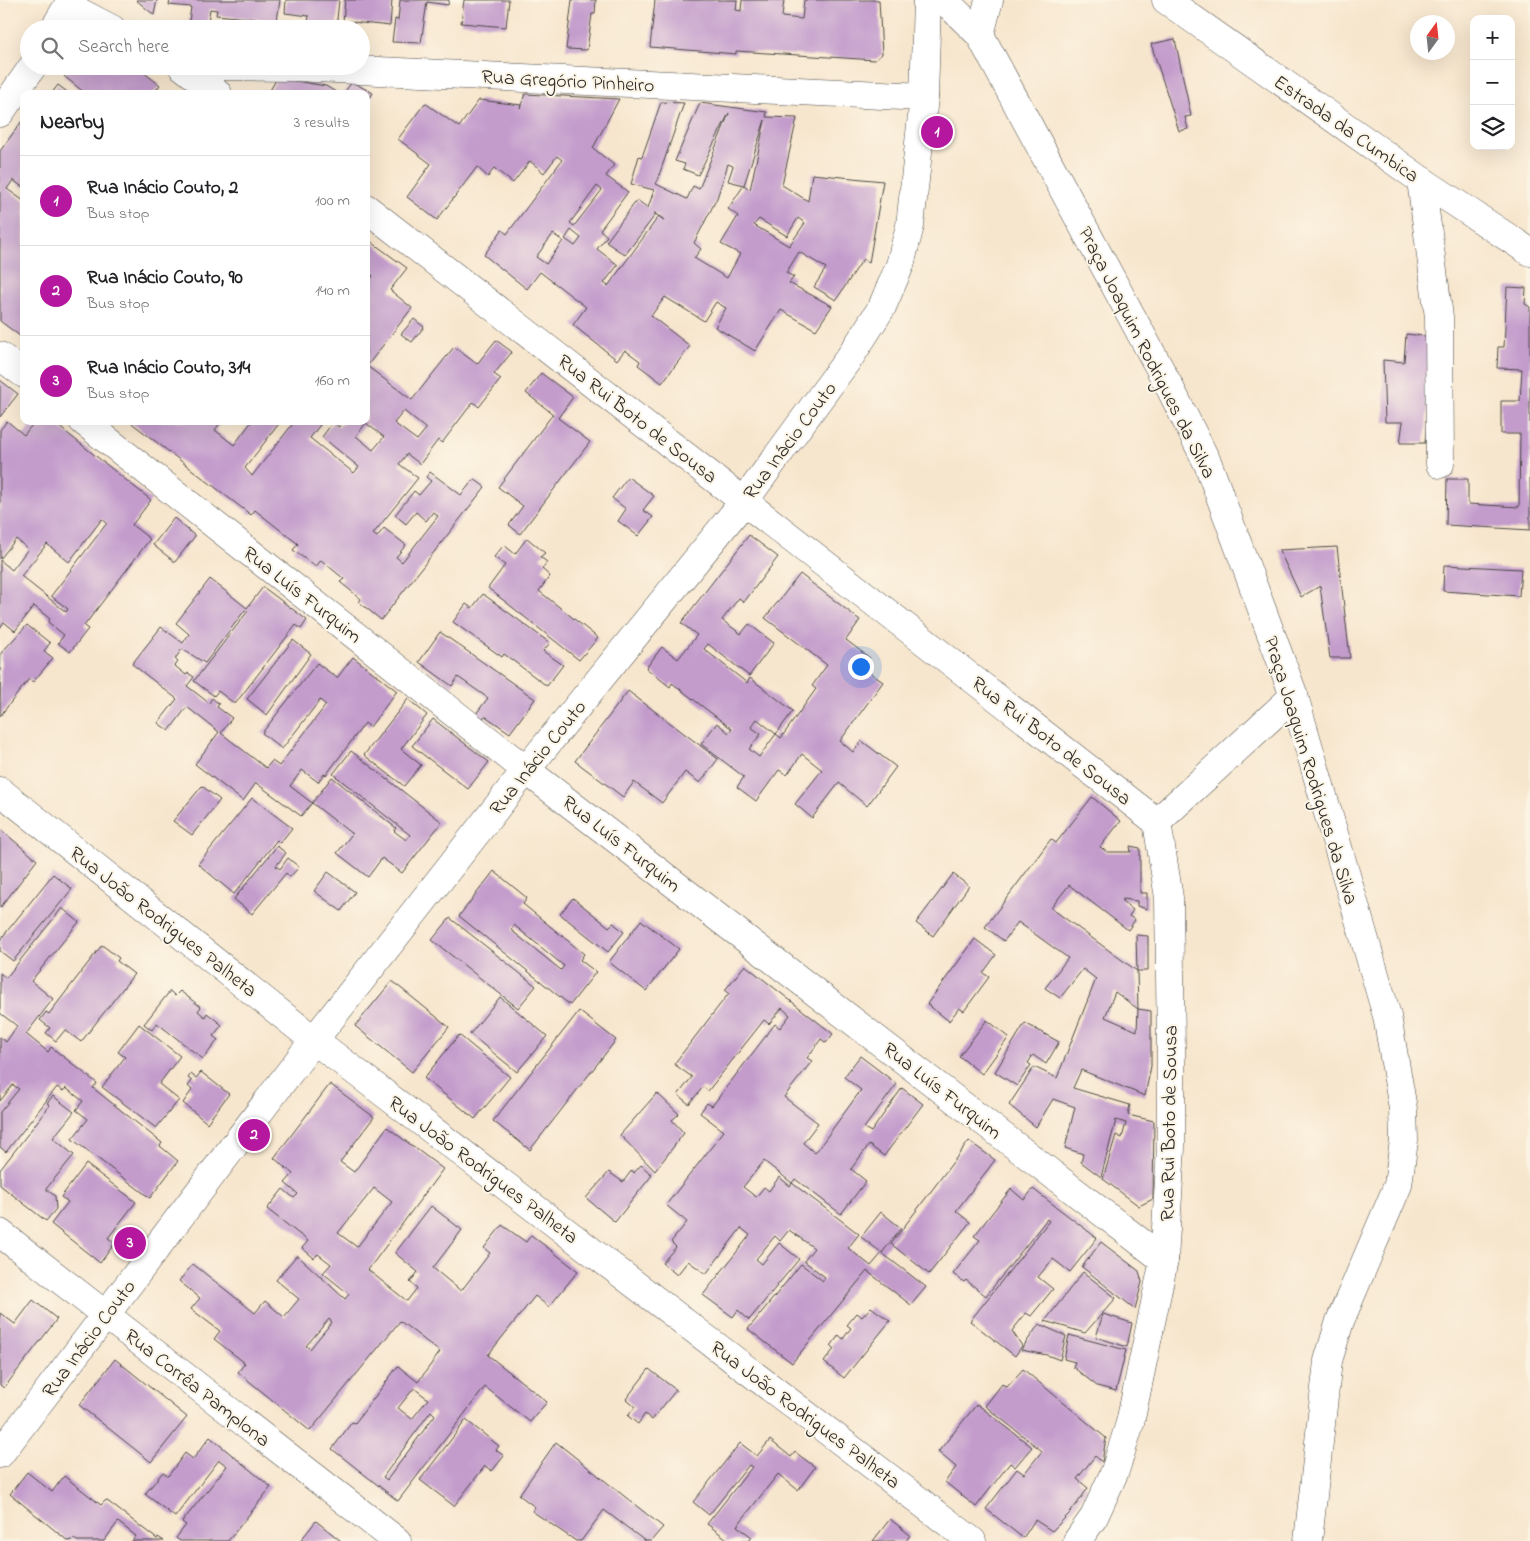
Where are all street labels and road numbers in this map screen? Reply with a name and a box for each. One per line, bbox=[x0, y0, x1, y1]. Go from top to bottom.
street label: Rua Gregório Pinheiro bbox=[481, 63, 655, 103]
street label: Estrada da Cumbica bbox=[1267, 69, 1424, 191]
street label: Praça Joaquim Rodrigues da Silva bbox=[1069, 222, 1222, 485]
street label: Rua Rui Boto de Sousa bbox=[550, 348, 723, 492]
street label: Rua Inácio Couto bbox=[737, 377, 845, 506]
street label: Rua Luís Furquim bbox=[236, 540, 367, 652]
street label: Praça Joaquim Rodrigues da Silva bbox=[1254, 633, 1364, 909]
street label: Rua Rui Boto de Sousa bbox=[964, 670, 1137, 814]
street label: Rua Inácio Couto bbox=[483, 695, 594, 822]
street label: Rua Luís Furquim bbox=[555, 789, 686, 901]
street label: Rua João Rodrigues Palheta bbox=[62, 840, 263, 1006]
street label: Rua Rui Boto de Sousa bbox=[1154, 1025, 1187, 1221]
street label: Rua Luís Furquim bbox=[876, 1036, 1007, 1148]
street label: Rua João Rodrigues Palheta bbox=[381, 1090, 584, 1253]
street label: Rua Inácio Couto bbox=[36, 1275, 144, 1404]
street label: Rua Corrêa Pamplona bbox=[117, 1323, 276, 1455]
street label: Rua João Rodrigues Palheta bbox=[703, 1335, 906, 1498]

